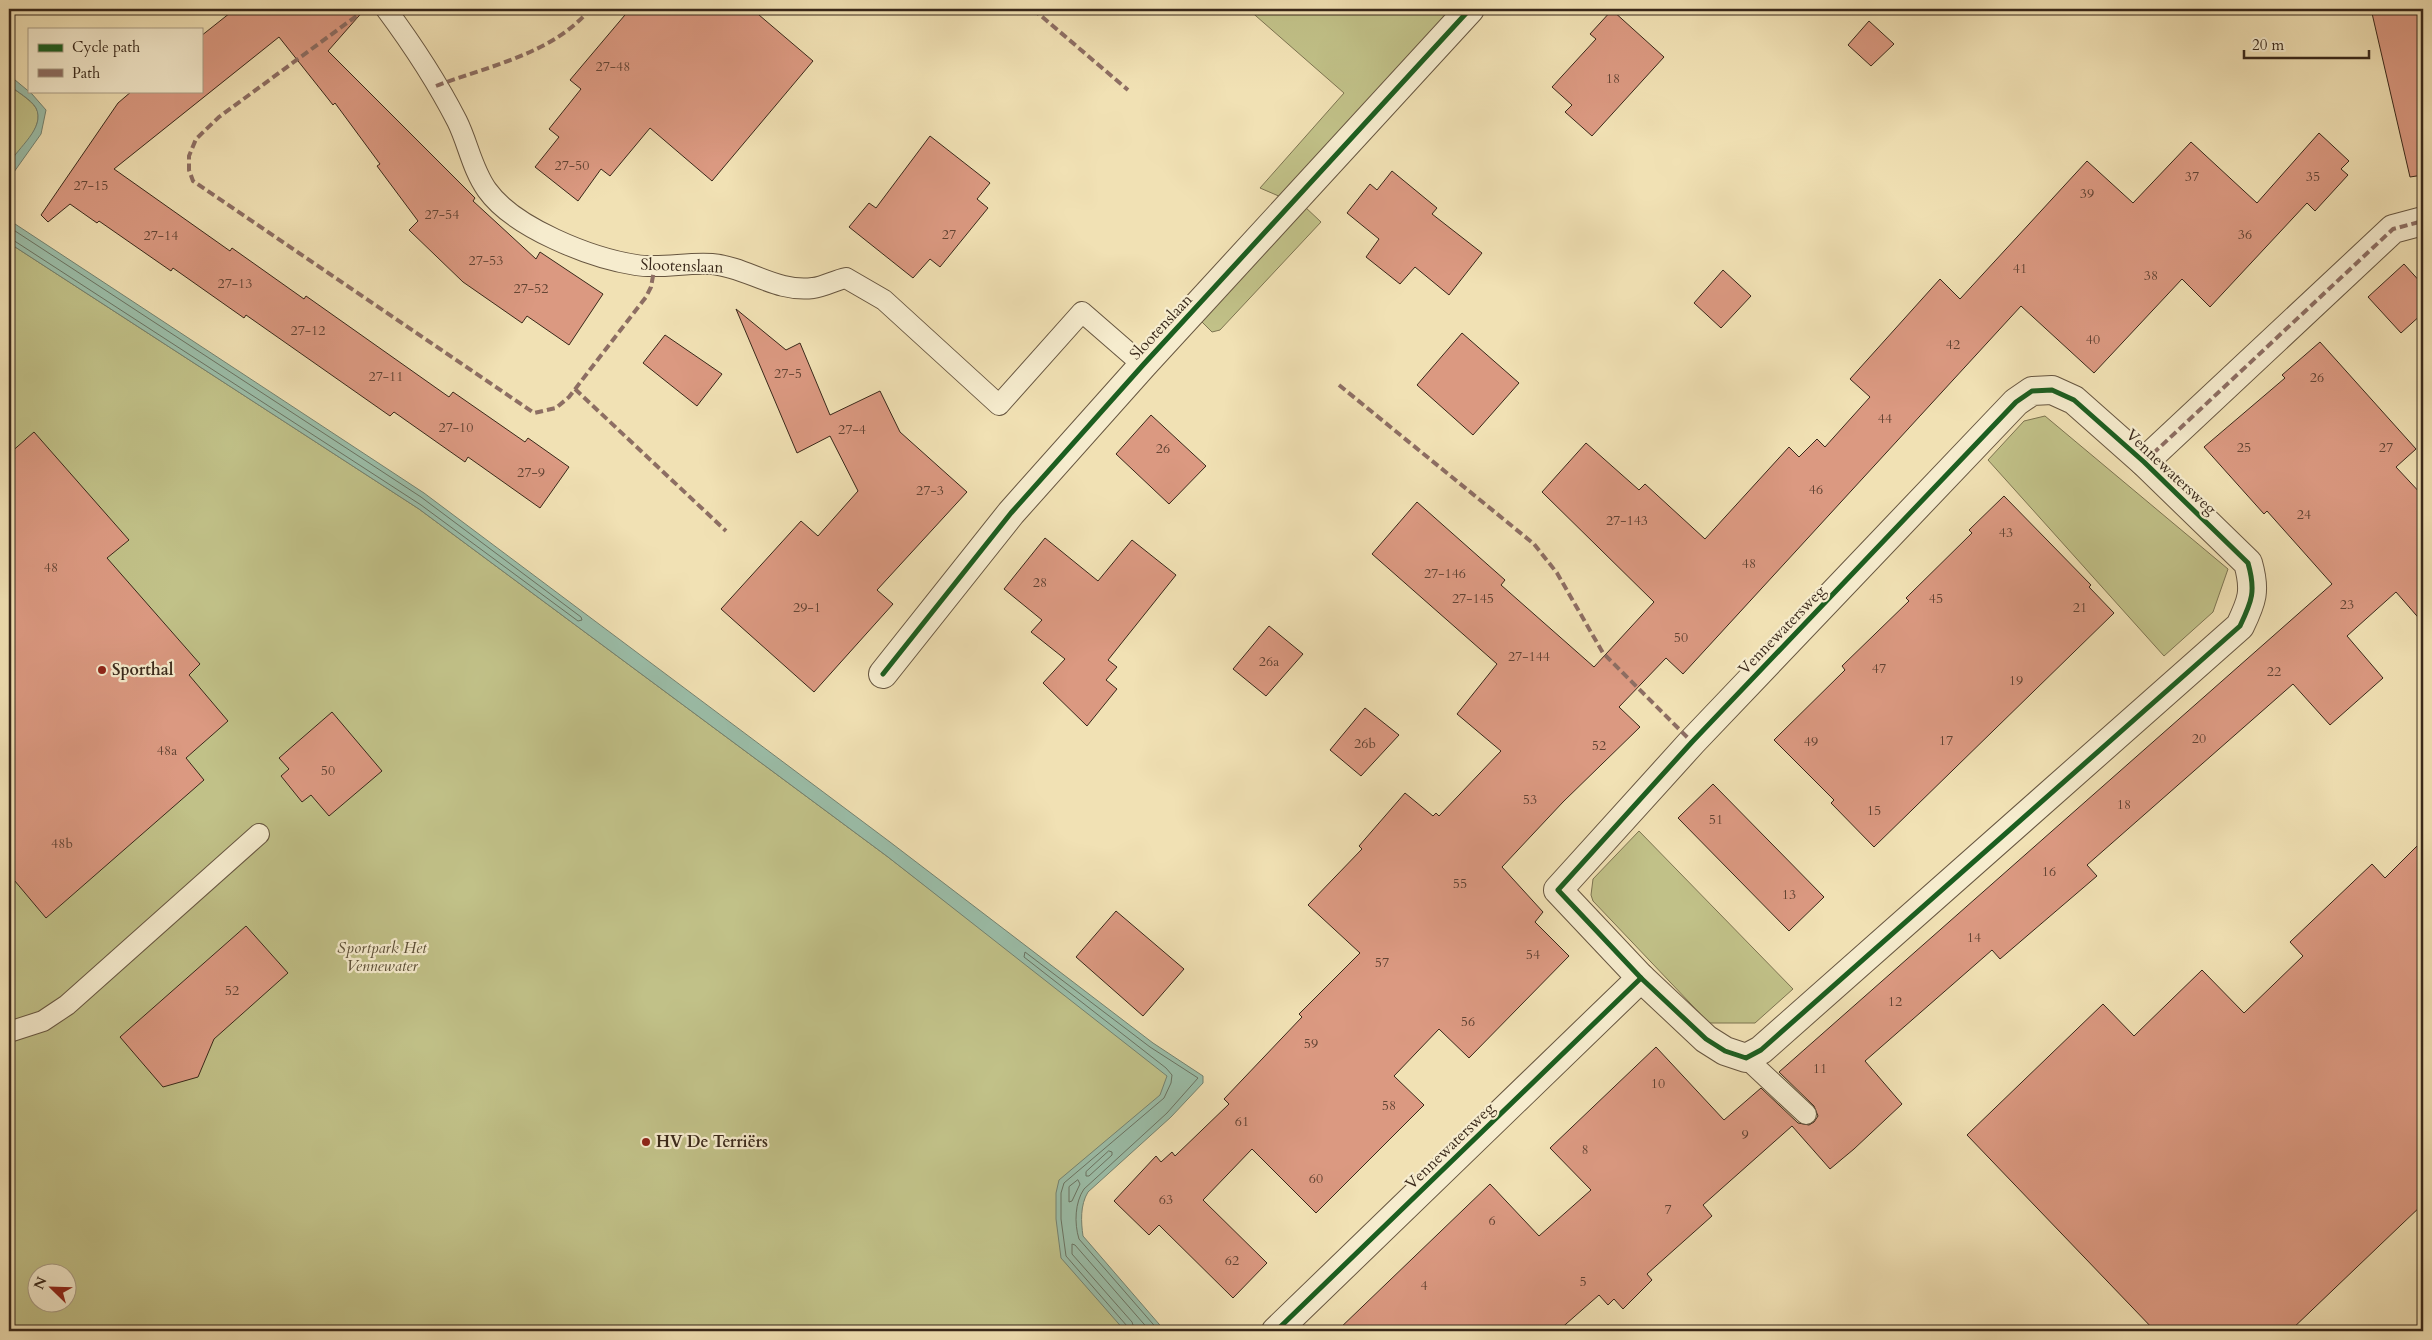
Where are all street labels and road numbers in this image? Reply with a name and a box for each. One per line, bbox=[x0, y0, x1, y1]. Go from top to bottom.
street label: Slootenslaan bbox=[640, 254, 724, 278]
street label: Slootenslaan bbox=[1125, 289, 1197, 365]
street label: Vennewatersweg bbox=[2121, 424, 2221, 520]
street label: Vennewatersweg bbox=[1734, 580, 1830, 680]
street label: Vennewatersweg bbox=[1400, 1098, 1500, 1194]

